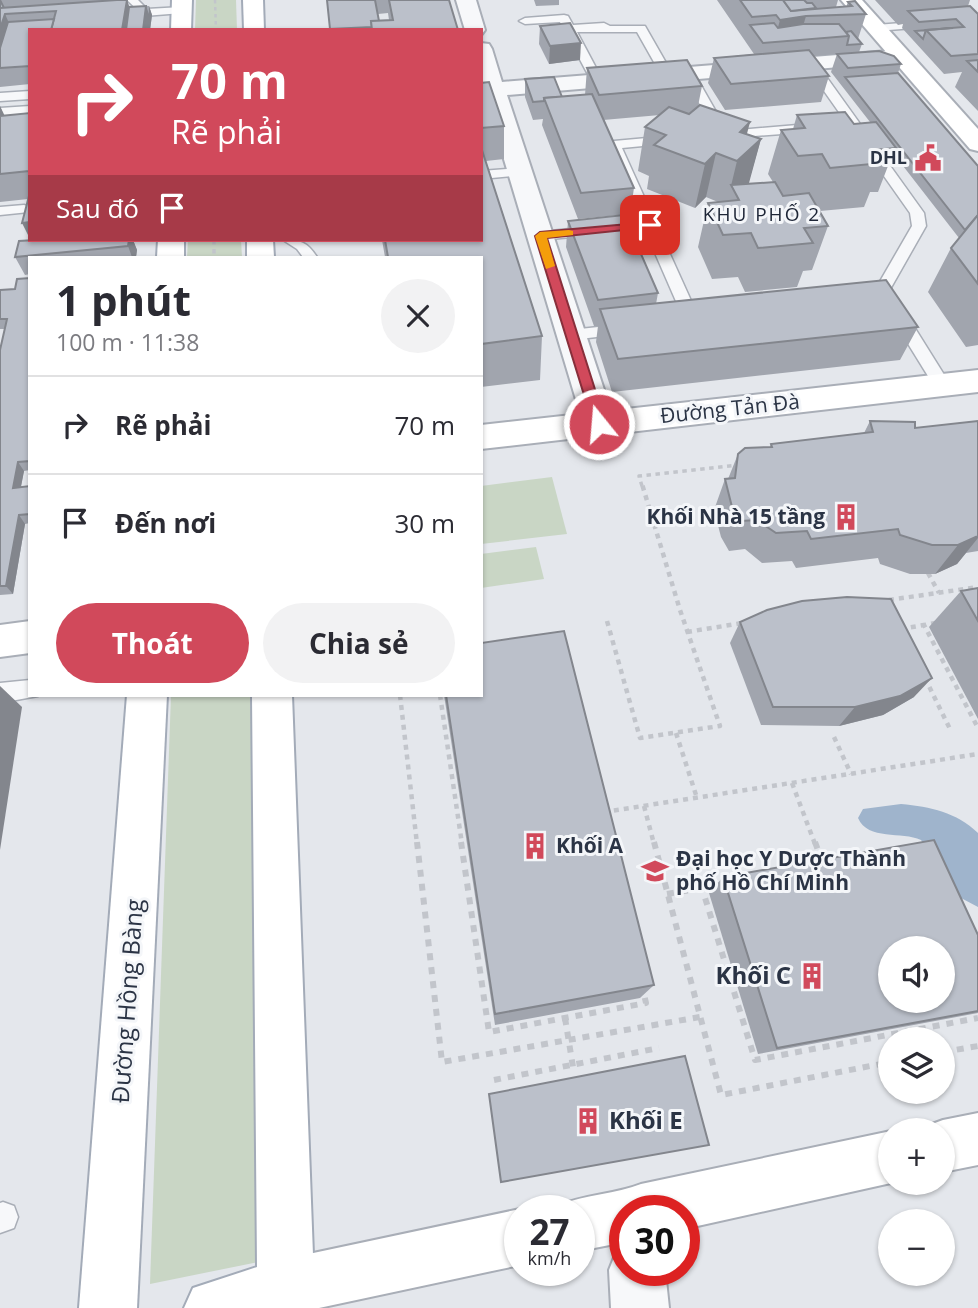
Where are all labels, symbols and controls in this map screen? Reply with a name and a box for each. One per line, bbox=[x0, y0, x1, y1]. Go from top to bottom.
text: 70 m bbox=[171, 47, 288, 113]
icon: right bbox=[56, 56, 147, 147]
text: Rẽ phải bbox=[171, 110, 282, 153]
public building icon: DHL bbox=[913, 143, 943, 173]
place label: DHL bbox=[870, 145, 907, 169]
icon: arrive bbox=[153, 189, 191, 227]
text: Sau đó bbox=[56, 190, 139, 226]
pin bbox=[620, 195, 680, 255]
district label: KHU PHỐ 2 bbox=[703, 201, 821, 227]
icon: arrive bbox=[631, 206, 669, 244]
text: 1 phút bbox=[56, 271, 191, 328]
button: close bbox=[381, 279, 455, 353]
text: 100 m · 11:38 bbox=[56, 326, 199, 358]
position arrow bbox=[562, 387, 636, 461]
street label: Đường Tản Đà bbox=[659, 387, 801, 429]
icon: right bbox=[56, 406, 94, 444]
text: Rẽ phải bbox=[115, 407, 211, 443]
text: 70 m bbox=[394, 407, 455, 443]
place label: Khối Nhà 15 tầng bbox=[646, 502, 825, 530]
building icon: Khối Nhà 15 tầng bbox=[831, 502, 861, 532]
icon: arrive bbox=[56, 504, 94, 542]
text: Đến nơi bbox=[115, 505, 216, 541]
text: 30 m bbox=[394, 505, 455, 541]
button: Thoát bbox=[56, 603, 249, 683]
button: Chia sẻ bbox=[263, 603, 455, 683]
building icon: Khối A bbox=[520, 831, 550, 861]
place label: Khối A bbox=[556, 831, 624, 859]
place label: Đại học Y Dược Thành phố Hồ Chí Minh bbox=[676, 844, 906, 896]
school or university icon: Đại học Y Dược Thành phố Hồ Chí Minh bbox=[640, 856, 670, 886]
street label: Đường Hồng Bàng bbox=[103, 898, 150, 1104]
map controls bbox=[878, 936, 955, 1286]
button: sound bbox=[878, 936, 955, 1013]
place label: Khối C bbox=[716, 958, 791, 991]
building icon: Khối C bbox=[797, 961, 827, 991]
button: layers bbox=[878, 1027, 955, 1104]
place label: Khối E bbox=[609, 1103, 683, 1136]
building icon: Khối E bbox=[573, 1106, 603, 1136]
button: + bbox=[878, 1118, 955, 1195]
speed limit sign: 30 bbox=[609, 1195, 700, 1286]
text: 27 bbox=[529, 1208, 570, 1255]
button: − bbox=[878, 1209, 955, 1286]
text: km/h bbox=[528, 1246, 571, 1270]

